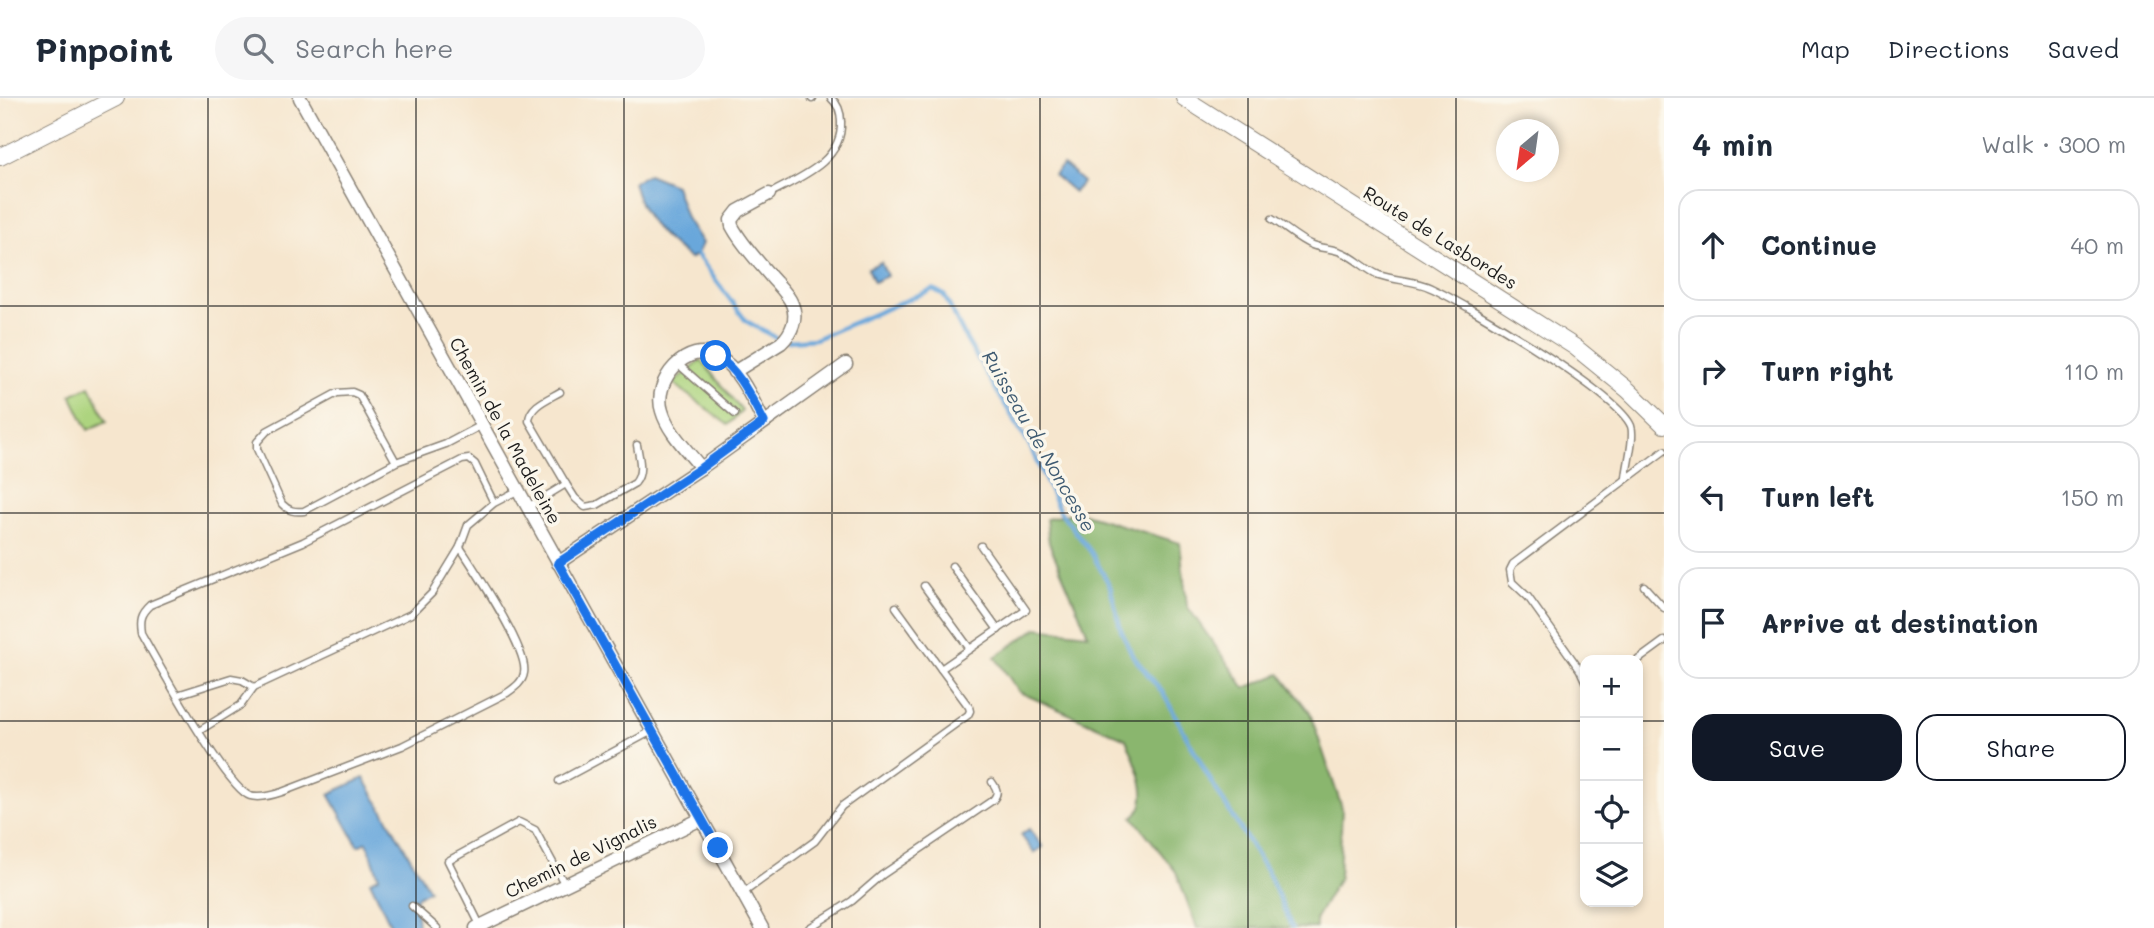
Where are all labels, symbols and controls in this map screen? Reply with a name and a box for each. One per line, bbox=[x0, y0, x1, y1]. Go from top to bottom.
search box bbox=[215, 17, 705, 80]
text: Pinpoint bbox=[35, 27, 173, 70]
icon: search bbox=[239, 29, 277, 67]
text: Search here bbox=[295, 31, 453, 65]
text: Map bbox=[1801, 33, 1850, 64]
text: Directions bbox=[1888, 33, 2010, 64]
text: Saved bbox=[2048, 33, 2119, 64]
north arrow bbox=[1496, 119, 1559, 182]
text: 4 min bbox=[1692, 124, 1773, 164]
text: Walk · 300 m bbox=[1981, 129, 2126, 159]
street label: Route de Lasbordes bbox=[1359, 180, 1522, 294]
icon: ahead bbox=[1694, 226, 1732, 264]
text: Continue bbox=[1761, 228, 1877, 262]
text: 40 m bbox=[2071, 230, 2124, 260]
street label: Chemin de la Madeleine bbox=[444, 333, 567, 528]
route start bbox=[700, 340, 731, 371]
water label: Ruisseau de Noncesse bbox=[977, 345, 1102, 536]
icon: right bbox=[1694, 352, 1732, 390]
text: Turn right bbox=[1761, 354, 1894, 388]
text: 110 m bbox=[2064, 356, 2124, 386]
icon: left bbox=[1694, 478, 1732, 516]
text: Turn left bbox=[1761, 480, 1874, 514]
text: 150 m bbox=[2060, 482, 2124, 512]
icon: arrive bbox=[1694, 604, 1732, 642]
text: Arrive at destination bbox=[1761, 606, 2038, 640]
map controls bbox=[1580, 655, 1643, 907]
button: + bbox=[1580, 655, 1643, 718]
button: Save bbox=[1692, 714, 1902, 781]
button: Share bbox=[1916, 714, 2126, 781]
button: − bbox=[1580, 718, 1643, 781]
button: locate bbox=[1580, 781, 1643, 844]
street label: Chemin de Vignalis bbox=[501, 809, 660, 903]
route end bbox=[702, 832, 733, 863]
button: layers bbox=[1580, 844, 1643, 907]

